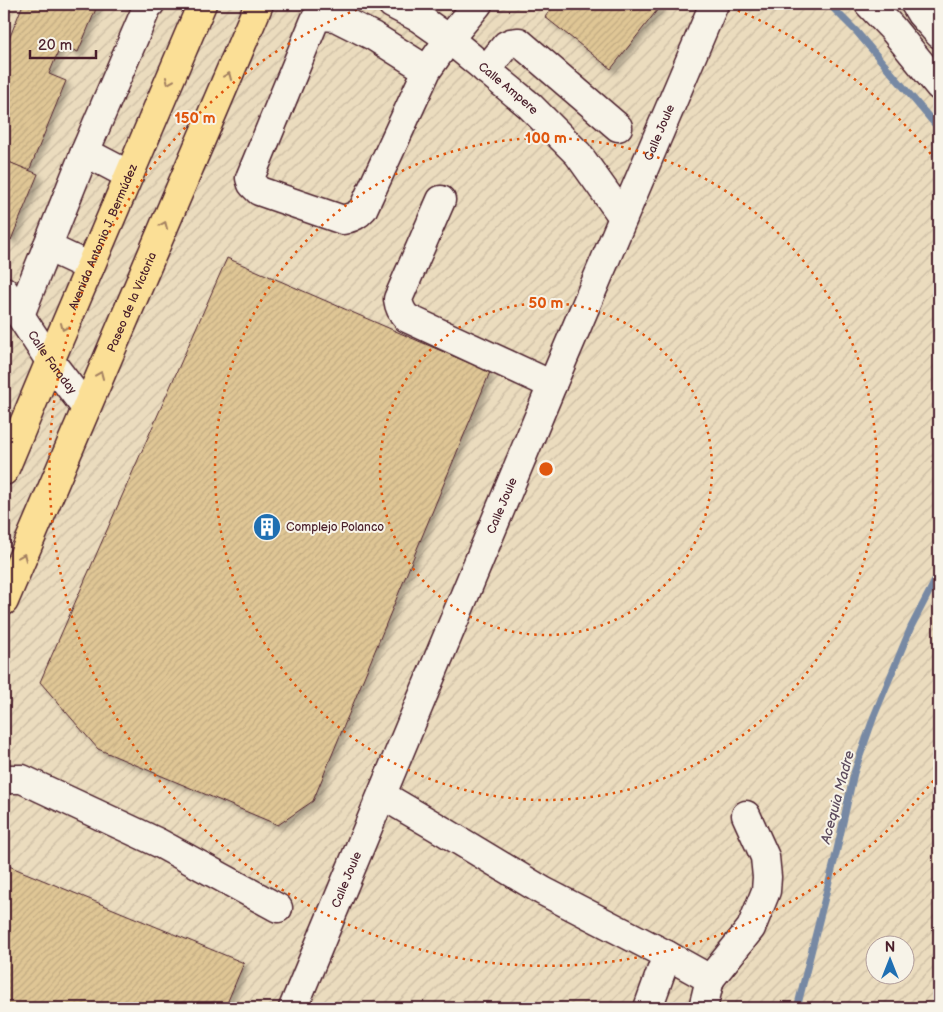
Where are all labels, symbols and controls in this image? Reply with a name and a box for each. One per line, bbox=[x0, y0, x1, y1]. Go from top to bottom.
scale bar bbox=[30, 28, 96, 60]
text: 20 m bbox=[38, 36, 72, 55]
street label: Calle Ampere bbox=[475, 59, 541, 118]
one-way arrow bbox=[221, 72, 232, 81]
one-way arrow bbox=[165, 76, 176, 85]
street label: Calle Joule bbox=[641, 102, 678, 163]
text: 150 m bbox=[174, 109, 216, 128]
text: 100 m bbox=[525, 129, 567, 148]
street label: Avenida Antonio J. Bermúdez bbox=[66, 162, 141, 312]
one-way arrow bbox=[158, 221, 169, 230]
street label: Paseo de la Victoria bbox=[104, 250, 160, 355]
text: 50 m bbox=[529, 294, 564, 313]
one-way arrow bbox=[60, 322, 71, 331]
street label: Calle Faraday bbox=[24, 328, 80, 398]
one-way arrow bbox=[94, 371, 105, 380]
centre of rings bbox=[537, 460, 555, 478]
street label: Calle Joule bbox=[484, 476, 521, 536]
building icon: Complejo Polanco bbox=[252, 512, 282, 542]
place label: Complejo Polanco bbox=[286, 520, 384, 535]
one-way arrow bbox=[17, 553, 27, 561]
water label: Acequia Madre bbox=[817, 749, 858, 847]
street label: Calle Joule bbox=[328, 849, 365, 910]
north arrow bbox=[866, 934, 916, 984]
text: N bbox=[885, 939, 895, 956]

